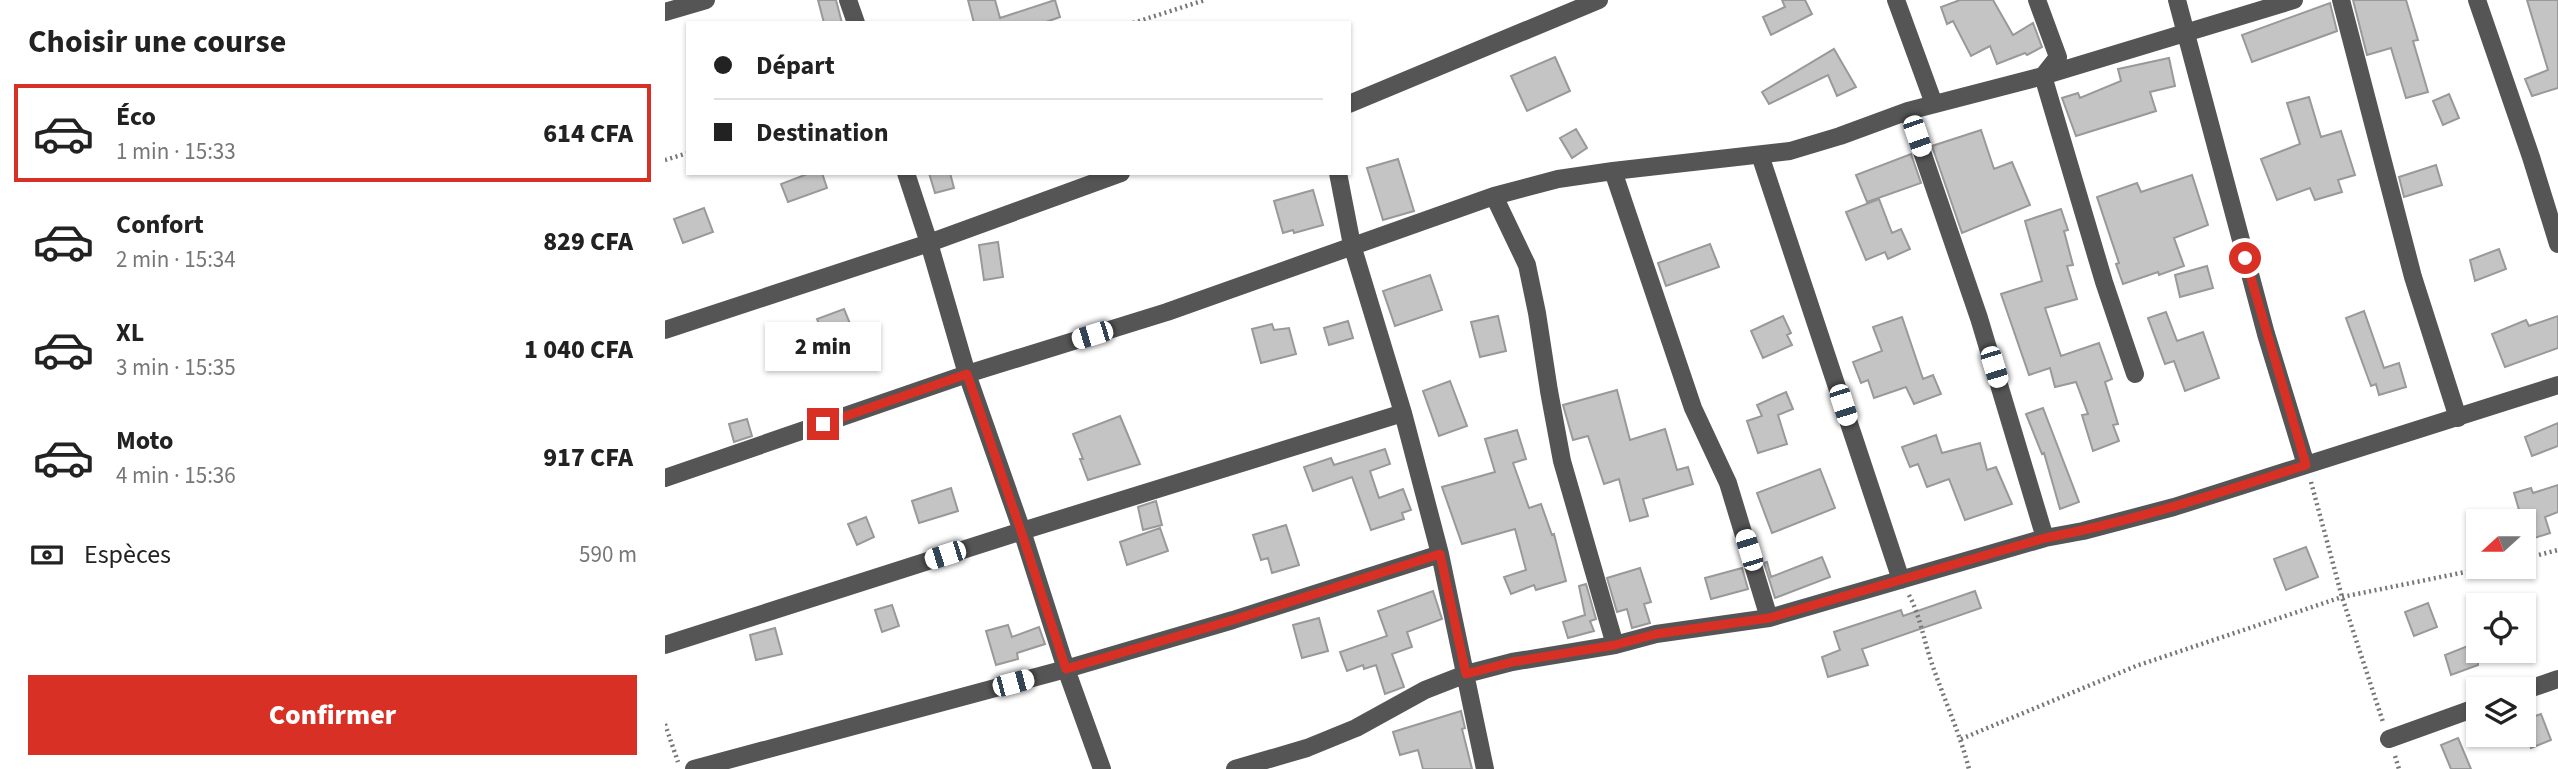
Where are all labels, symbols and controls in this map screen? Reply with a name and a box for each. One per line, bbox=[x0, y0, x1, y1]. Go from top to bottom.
text: Choisir une course bbox=[28, 19, 286, 65]
text: Départ bbox=[756, 47, 835, 84]
text: Éco bbox=[116, 98, 156, 135]
icon: car bbox=[32, 102, 95, 165]
car bbox=[1901, 113, 1934, 159]
text: Destination bbox=[756, 114, 889, 151]
text: 614 CFA bbox=[543, 115, 633, 152]
text: 1 min · 15:33 bbox=[116, 135, 236, 168]
text: Confort bbox=[116, 206, 204, 243]
icon: car bbox=[32, 210, 95, 273]
text: 829 CFA bbox=[543, 223, 633, 260]
route start bbox=[2229, 242, 2261, 274]
text: 2 min · 15:34 bbox=[116, 243, 236, 276]
text: XL bbox=[116, 314, 144, 351]
icon: car bbox=[32, 318, 95, 381]
car bbox=[1069, 319, 1116, 351]
callout: 2 min bbox=[765, 322, 881, 372]
text: 2 min bbox=[795, 330, 851, 363]
text: 1 040 CFA bbox=[524, 331, 633, 368]
car bbox=[1978, 344, 2011, 390]
text: 3 min · 15:35 bbox=[116, 351, 236, 384]
car bbox=[1827, 382, 1860, 428]
route end bbox=[807, 408, 839, 440]
text: Moto bbox=[116, 422, 173, 459]
icon: car bbox=[32, 426, 95, 489]
text: 917 CFA bbox=[543, 439, 633, 476]
text: 4 min · 15:36 bbox=[116, 459, 236, 492]
north arrow bbox=[2466, 509, 2536, 579]
map controls bbox=[2466, 509, 2536, 747]
car bbox=[1733, 527, 1766, 573]
icon: cash bbox=[28, 536, 66, 574]
text: Espèces bbox=[84, 536, 171, 573]
text: 590 m bbox=[579, 538, 637, 571]
car bbox=[922, 539, 969, 571]
button: locate bbox=[2466, 593, 2536, 663]
car bbox=[990, 667, 1037, 699]
button: Confirmer bbox=[28, 675, 637, 755]
button: layers bbox=[2466, 677, 2536, 747]

